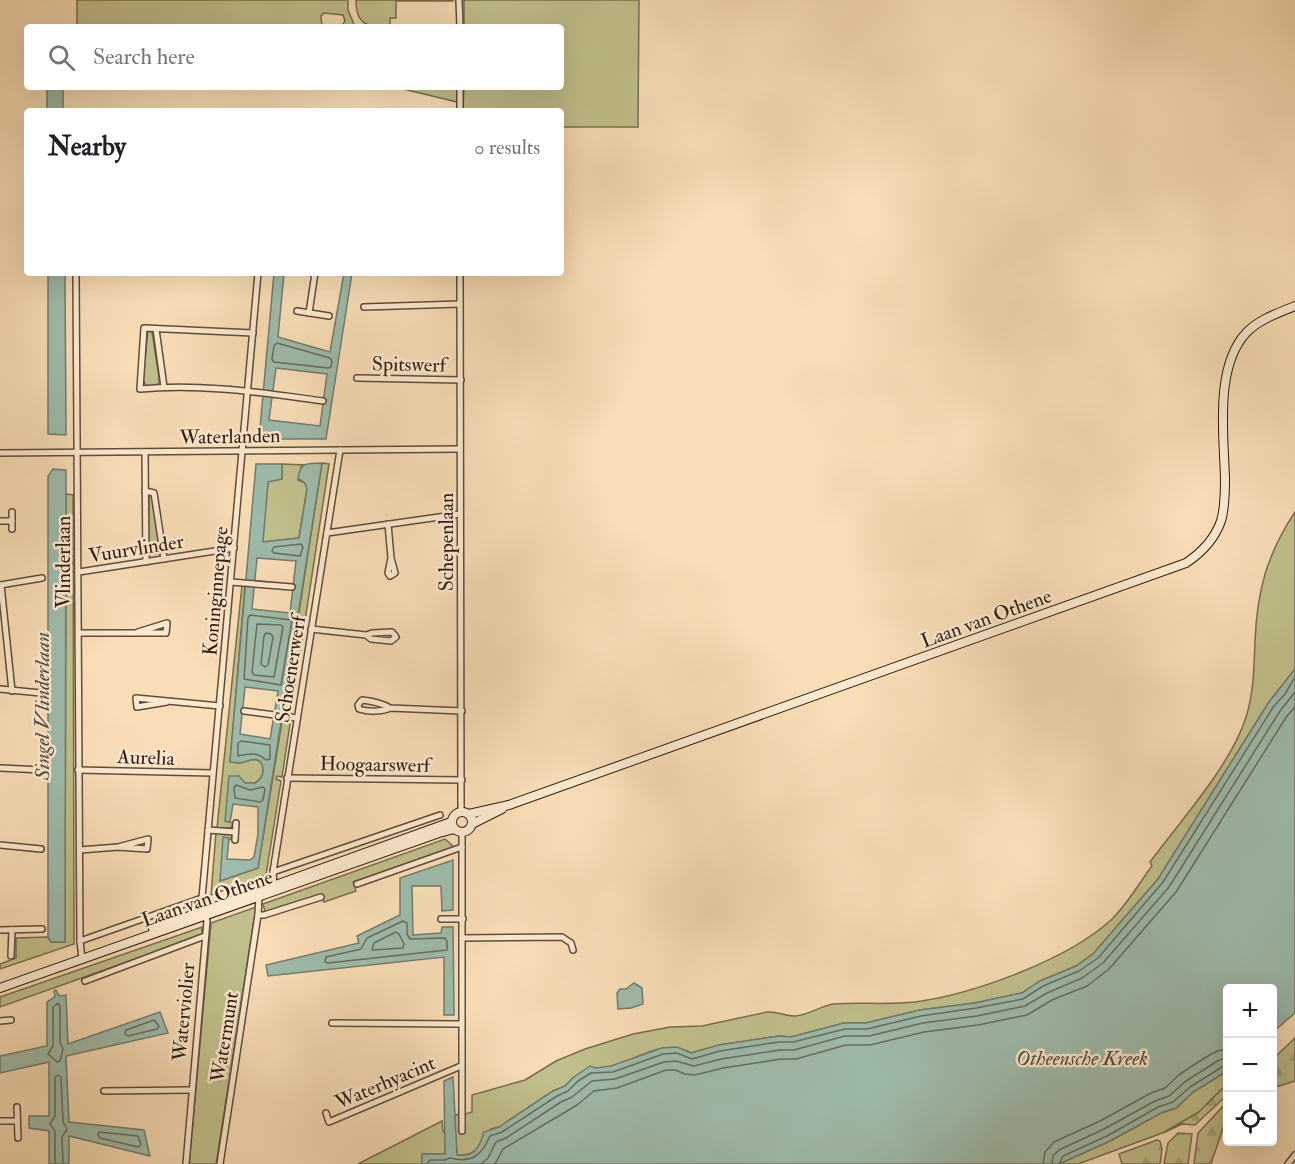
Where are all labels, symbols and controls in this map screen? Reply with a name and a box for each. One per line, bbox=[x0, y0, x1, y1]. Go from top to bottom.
search box bbox=[24, 24, 564, 90]
icon: search bbox=[45, 41, 78, 74]
text: Search here bbox=[93, 43, 195, 71]
text: Nearby bbox=[48, 131, 126, 163]
text: 0 results bbox=[474, 135, 540, 160]
street label: Spitswerf bbox=[372, 351, 450, 379]
street label: Waterlanden bbox=[178, 423, 281, 450]
street label: Schepenlaan bbox=[434, 493, 460, 591]
street label: Vlinderlaan bbox=[51, 516, 76, 608]
street label: Koninginnepage bbox=[197, 525, 235, 657]
street label: Vuurvlinder bbox=[87, 529, 186, 568]
street label: Laan van Othene bbox=[918, 583, 1055, 654]
street label: Schoenerwerf bbox=[270, 610, 312, 725]
water label: Singel Vlinderlaan bbox=[29, 632, 56, 781]
street label: Aurelia bbox=[116, 744, 176, 771]
street label: Hoogaarswerf bbox=[320, 751, 434, 778]
street label: Laan van Othene bbox=[138, 864, 276, 933]
street label: Waterviolier bbox=[167, 961, 200, 1063]
map controls bbox=[1223, 984, 1277, 1146]
button: + bbox=[1223, 984, 1277, 1038]
street label: Watermunt bbox=[205, 989, 244, 1085]
button: − bbox=[1223, 1038, 1277, 1092]
water label: Otheensche Kreek bbox=[1016, 1045, 1148, 1072]
street label: Waterhyacint bbox=[330, 1050, 439, 1115]
button: locate bbox=[1223, 1092, 1277, 1146]

